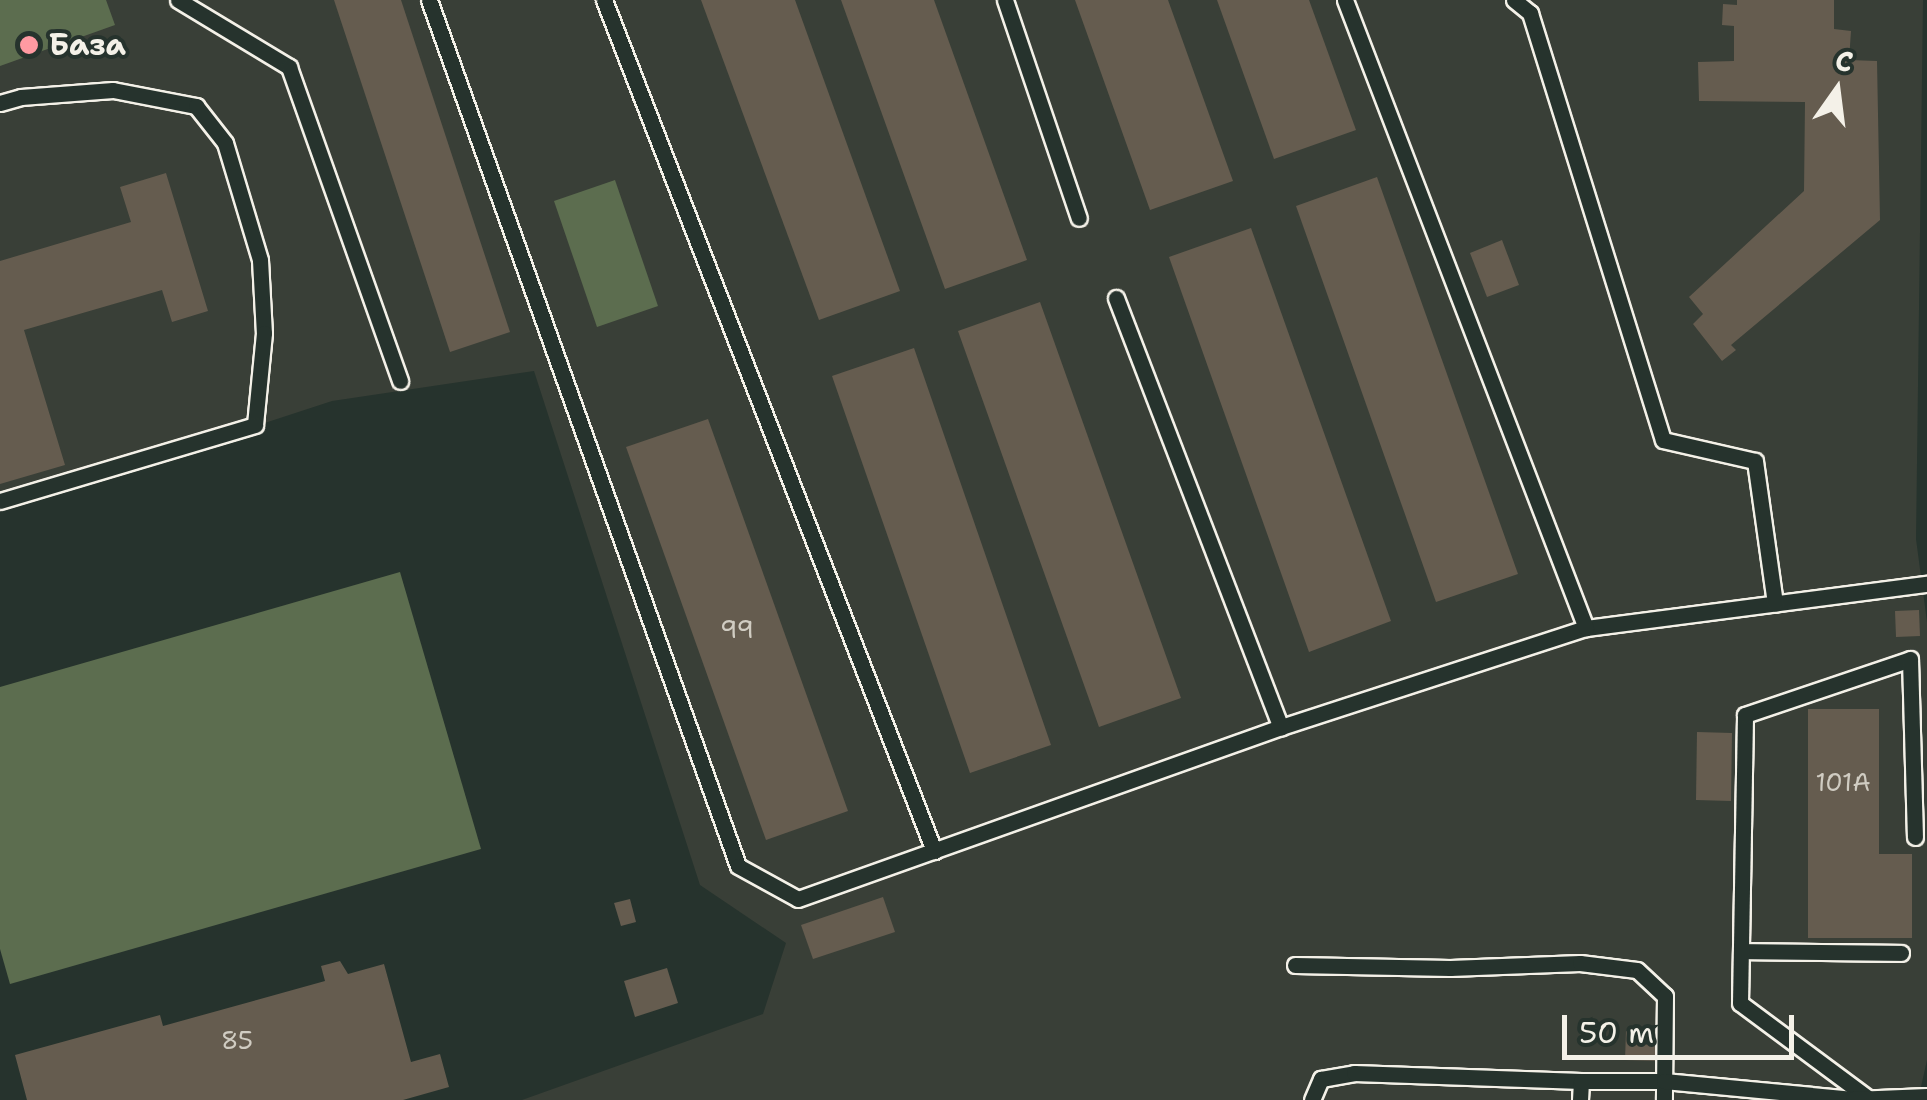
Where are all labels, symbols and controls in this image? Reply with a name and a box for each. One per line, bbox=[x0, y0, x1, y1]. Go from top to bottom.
place label: База bbox=[49, 27, 126, 63]
marker: База bbox=[18, 34, 40, 56]
north arrow bbox=[1787, 40, 1887, 140]
text: С bbox=[1831, 40, 1857, 81]
house number: 99 bbox=[720, 614, 754, 644]
house number: 101А bbox=[1815, 767, 1871, 797]
scale bar bbox=[1567, 995, 1800, 1057]
text: 50 m bbox=[1579, 1012, 1654, 1053]
house number: 85 bbox=[221, 1025, 253, 1055]

